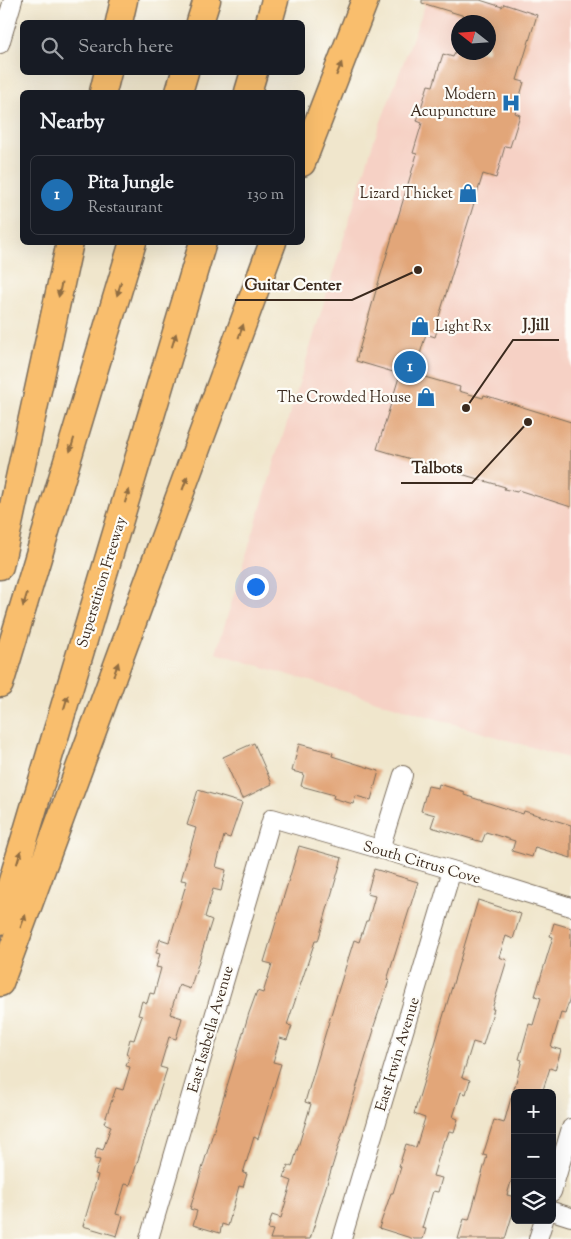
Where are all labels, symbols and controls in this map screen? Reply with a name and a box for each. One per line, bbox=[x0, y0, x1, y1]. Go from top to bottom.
north arrow bbox=[451, 15, 496, 60]
search box bbox=[20, 20, 305, 75]
icon: search bbox=[38, 34, 66, 62]
text: Search here bbox=[78, 34, 173, 61]
one-way arrow bbox=[335, 62, 343, 76]
place label: Modern Acupuncture bbox=[410, 85, 496, 123]
hospital icon: Modern Acupuncture bbox=[500, 92, 522, 114]
text: Nearby bbox=[40, 108, 105, 138]
text: Pita Jungle bbox=[88, 170, 174, 197]
shop icon: Lizard Thicket bbox=[457, 182, 479, 204]
text: 1 bbox=[54, 184, 60, 207]
text: 130 m bbox=[247, 184, 284, 207]
place label: Lizard Thicket bbox=[360, 184, 453, 205]
text: Restaurant bbox=[88, 197, 163, 220]
callout: Guitar Center bbox=[235, 269, 352, 300]
text: Guitar Center bbox=[245, 275, 342, 298]
one-way arrow bbox=[115, 282, 123, 297]
one-way arrow bbox=[56, 283, 64, 298]
callout: J.Jill bbox=[513, 309, 559, 340]
shop icon: Light Rx bbox=[409, 315, 431, 337]
text: J.Jill bbox=[521, 315, 550, 338]
place label: Light Rx bbox=[435, 317, 492, 338]
one-way arrow bbox=[237, 323, 245, 338]
one-way arrow bbox=[170, 332, 178, 347]
pin: 1 bbox=[394, 348, 426, 386]
shop icon: The Crowded House bbox=[415, 386, 437, 408]
place label: The Crowded House bbox=[277, 388, 411, 409]
one-way arrow bbox=[68, 437, 76, 452]
callout: Talbots bbox=[401, 452, 472, 483]
text: Talbots bbox=[412, 458, 462, 481]
one-way arrow bbox=[182, 476, 189, 491]
one-way arrow bbox=[124, 488, 132, 503]
street label: Superstition Freeway bbox=[72, 514, 133, 651]
your location bbox=[243, 574, 269, 600]
one-way arrow bbox=[21, 593, 29, 608]
one-way arrow bbox=[113, 661, 120, 676]
one-way arrow bbox=[62, 694, 70, 709]
street label: South Citrus Cove bbox=[360, 837, 483, 890]
one-way arrow bbox=[15, 850, 23, 865]
one-way arrow bbox=[20, 913, 27, 928]
street label: East Isabella Avenue bbox=[183, 963, 240, 1096]
street label: East Irwin Avenue bbox=[371, 995, 426, 1114]
map controls bbox=[511, 1089, 556, 1224]
button: + bbox=[511, 1089, 556, 1134]
button: − bbox=[511, 1134, 556, 1179]
button: layers bbox=[511, 1179, 556, 1224]

